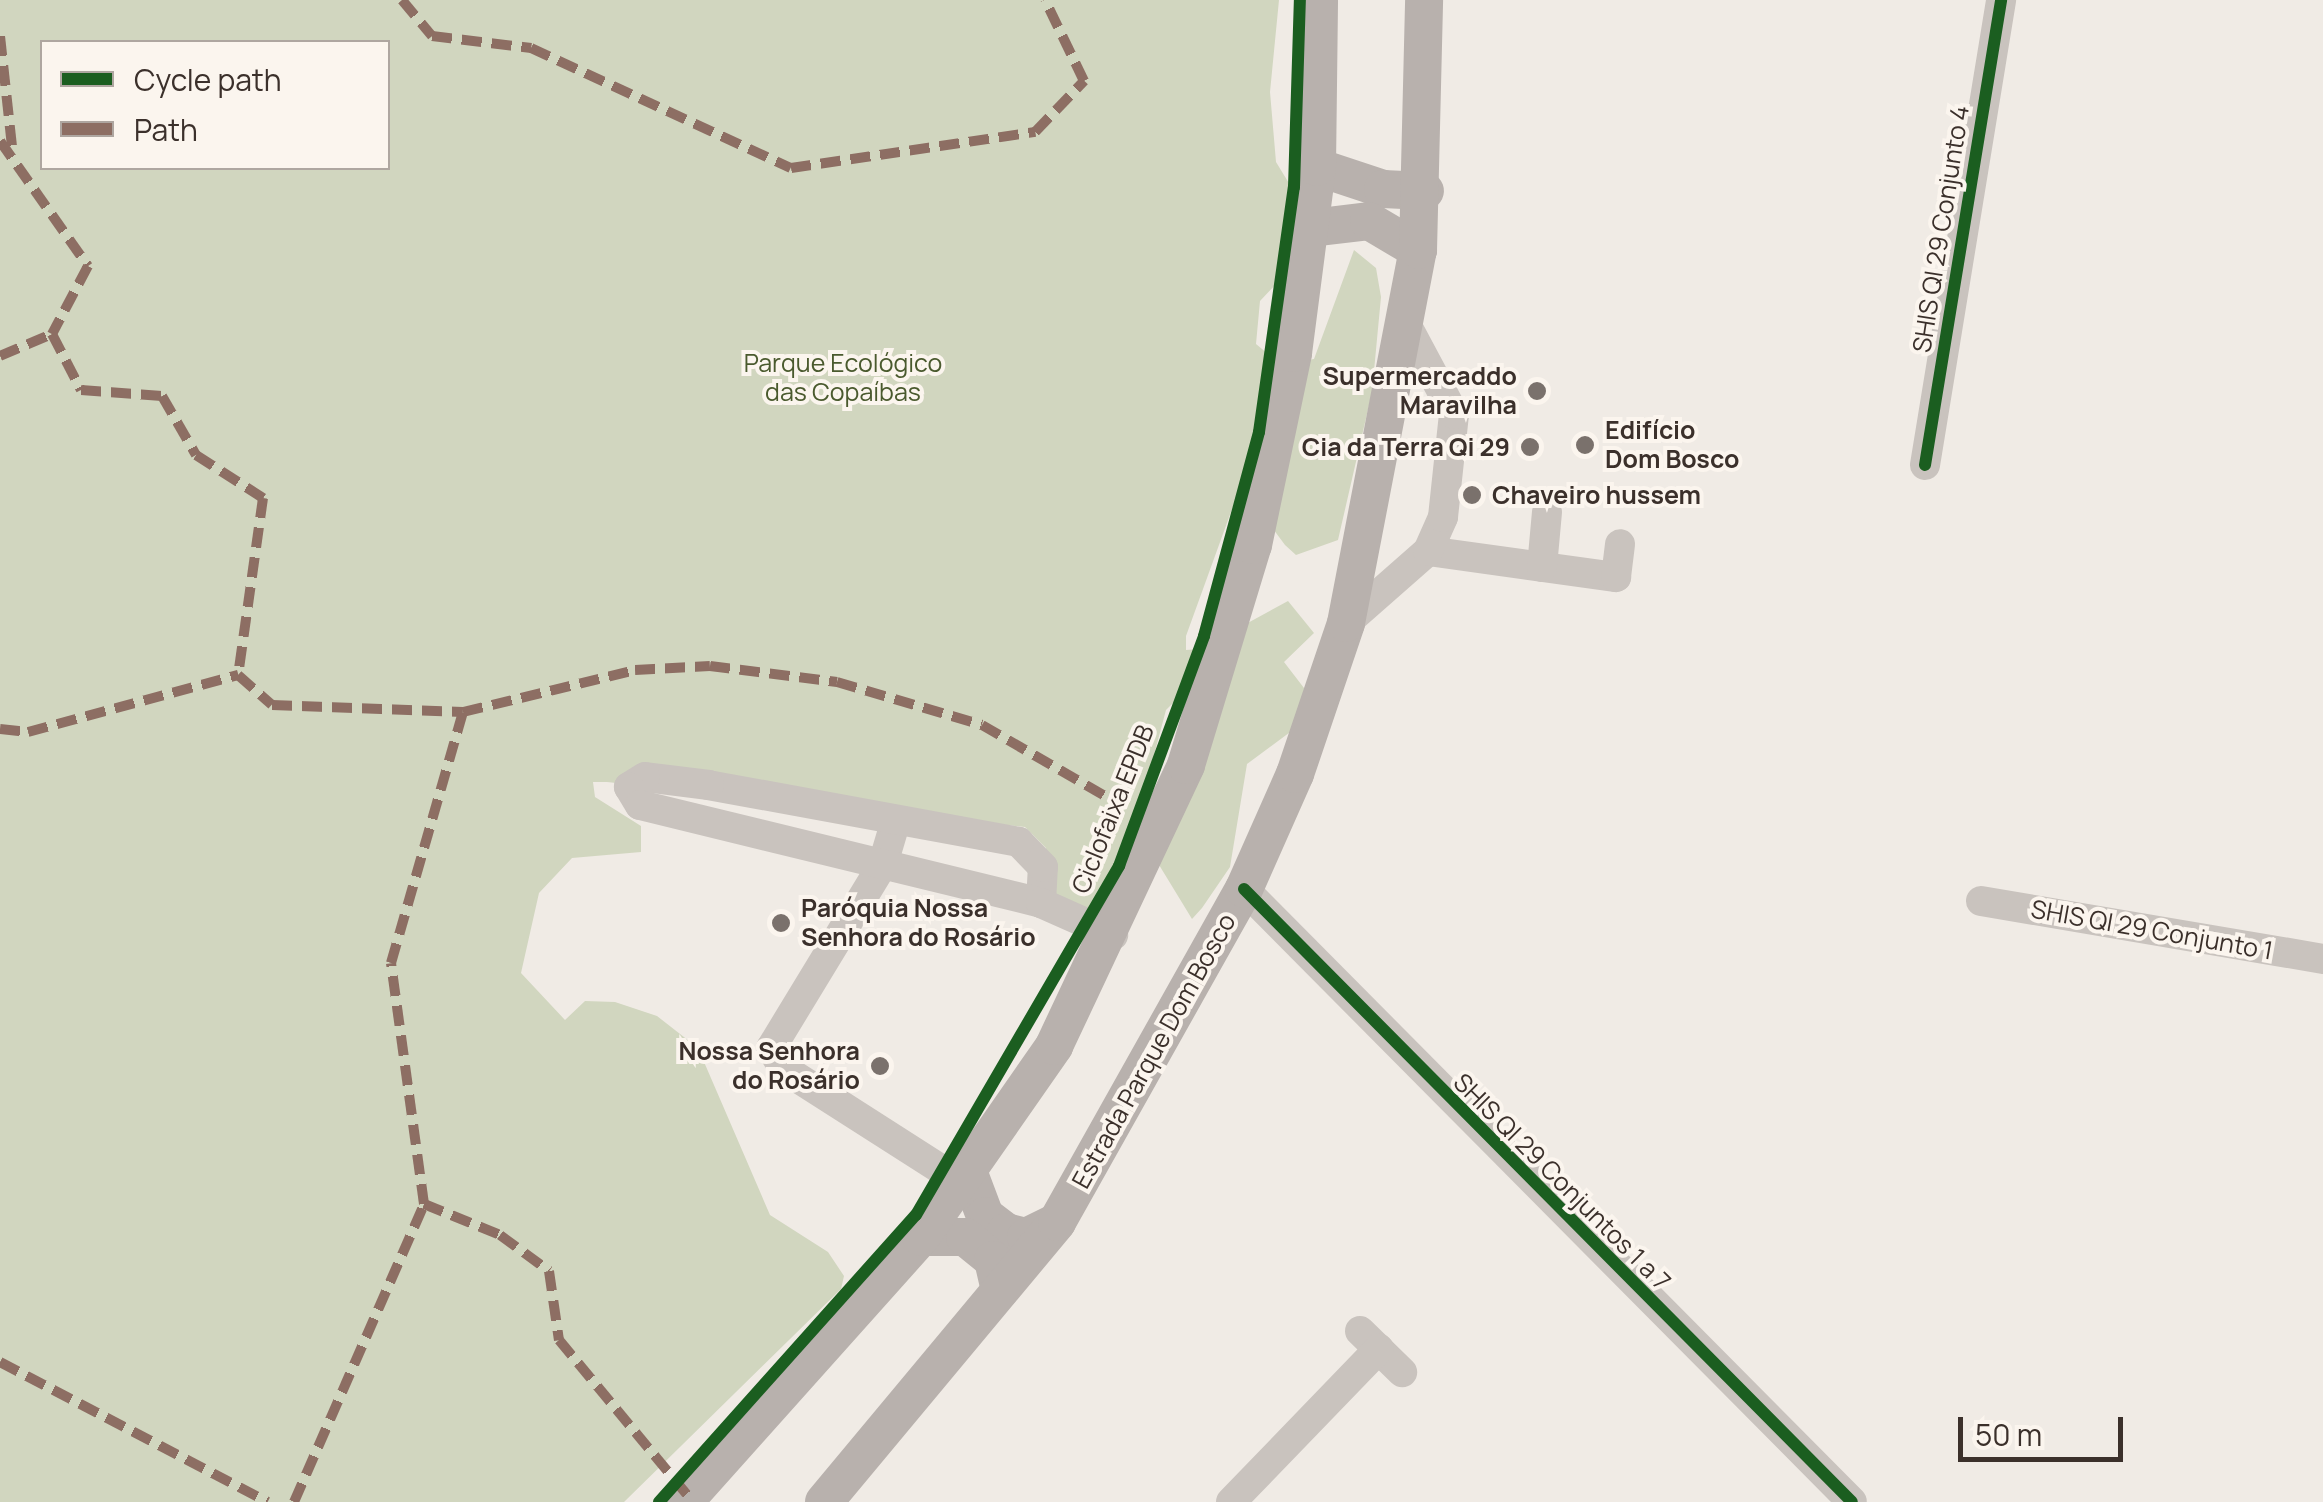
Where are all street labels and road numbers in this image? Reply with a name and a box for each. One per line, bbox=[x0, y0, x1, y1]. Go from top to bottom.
street label: SHIS QI 29 Conjunto 4 bbox=[1907, 103, 1975, 355]
street label: Ciclofaixa EPDB bbox=[1066, 720, 1160, 898]
street label: SHIS QI 29 Conjunto 1 bbox=[2029, 894, 2275, 966]
street label: Estrada Parque Dom Bosco bbox=[1066, 908, 1242, 1194]
street label: SHIS QI 29 Conjuntos 1 a 7 bbox=[1447, 1067, 1677, 1297]

